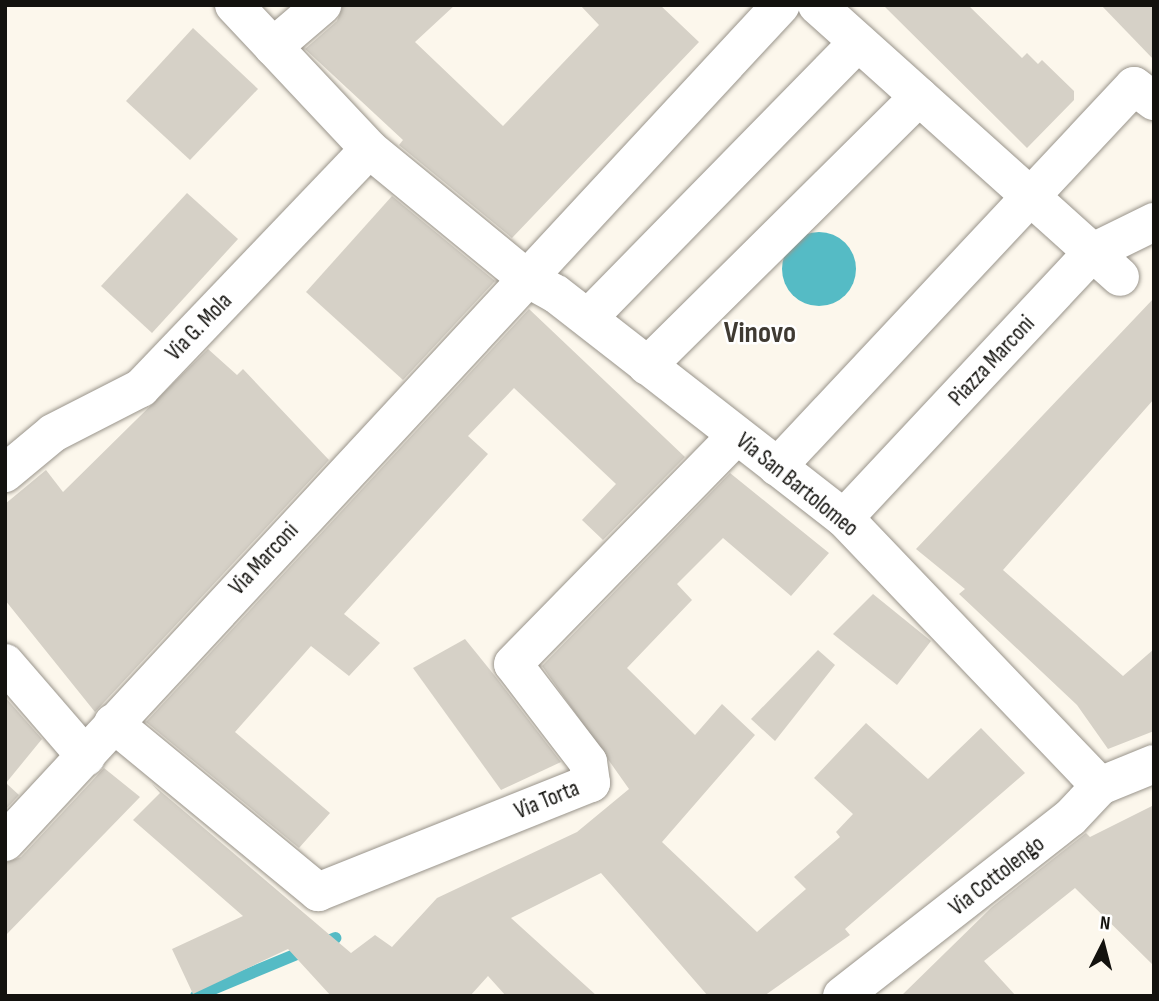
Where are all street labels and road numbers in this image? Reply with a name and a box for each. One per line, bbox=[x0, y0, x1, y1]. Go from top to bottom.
street label: Via G. Mola bbox=[160, 288, 238, 366]
street label: Piazza Marconi bbox=[943, 310, 1041, 412]
street label: Via San Bartolomeo bbox=[730, 427, 864, 543]
street label: Via Marconi bbox=[224, 517, 304, 601]
street label: Via Torta bbox=[511, 775, 583, 825]
street label: Via Cottolengo bbox=[944, 830, 1050, 922]

